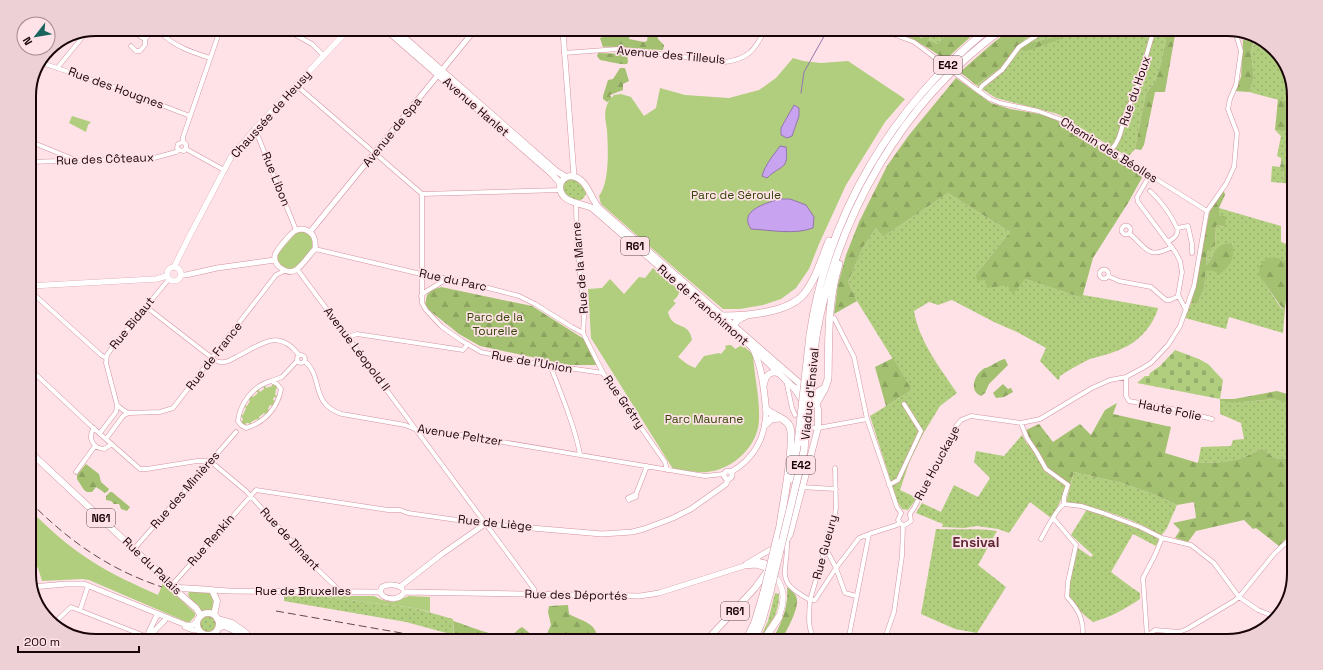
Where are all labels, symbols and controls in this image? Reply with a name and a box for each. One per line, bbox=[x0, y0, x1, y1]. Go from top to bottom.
north arrow bbox=[16, 16, 56, 56]
text: N bbox=[20, 34, 35, 48]
street label: Avenue des Tilleuls bbox=[616, 42, 726, 68]
street label: Rue du Houx bbox=[1116, 54, 1154, 128]
road number: E42 bbox=[934, 56, 962, 74]
street label: Rue des Hougnes bbox=[66, 63, 166, 113]
street label: Chaussée de Heusy bbox=[227, 67, 315, 161]
street label: Avenue Hanlet bbox=[439, 74, 513, 140]
street label: Avenue de Spa bbox=[359, 94, 425, 170]
street label: Chemin des Béolles bbox=[1057, 114, 1161, 186]
street label: Rue des Côteaux bbox=[56, 149, 154, 169]
street label: Rue Libon bbox=[258, 150, 294, 208]
park label: Parc de Séroule bbox=[691, 187, 781, 203]
street label: Rue de la Marne bbox=[568, 221, 592, 315]
road number: R61 bbox=[621, 237, 649, 255]
street label: Rue de Franchimont bbox=[654, 261, 752, 349]
street label: Rue du Parc bbox=[418, 265, 488, 295]
street label: Rue Bidaut bbox=[106, 293, 158, 353]
street label: Avenue Léopold II bbox=[320, 304, 394, 394]
park label: Parc de la Tourelle bbox=[467, 309, 523, 339]
street label: Rue de France bbox=[182, 319, 246, 393]
street label: Rue de l'Union bbox=[490, 347, 574, 377]
street label: Viaduc d’Ensival bbox=[797, 347, 823, 441]
street label: Rue Grétry bbox=[600, 372, 648, 432]
street label: Haute Folie bbox=[1137, 395, 1203, 425]
park label: Parc Maurane bbox=[665, 411, 743, 427]
street label: Avenue Peltzer bbox=[416, 420, 504, 450]
street label: Rue Houckaye bbox=[911, 423, 963, 503]
street label: Rue des Minières bbox=[147, 448, 223, 532]
road number: E42 bbox=[787, 456, 815, 474]
street label: Rue de Dinant bbox=[257, 504, 323, 574]
road number: N61 bbox=[87, 509, 115, 527]
street label: Rue Renkin bbox=[184, 511, 238, 569]
street label: Rue de Liège bbox=[457, 511, 533, 535]
street label: Rue Gueury bbox=[809, 513, 841, 581]
district label: Ensival bbox=[953, 533, 999, 551]
street label: Rue du Palais bbox=[119, 534, 185, 598]
street label: Rue de Bruxelles bbox=[255, 583, 351, 599]
street label: Rue des Déportés bbox=[524, 586, 628, 604]
road number: R61 bbox=[721, 602, 749, 620]
scale bar bbox=[18, 628, 139, 654]
text: 200 m bbox=[24, 634, 60, 650]

